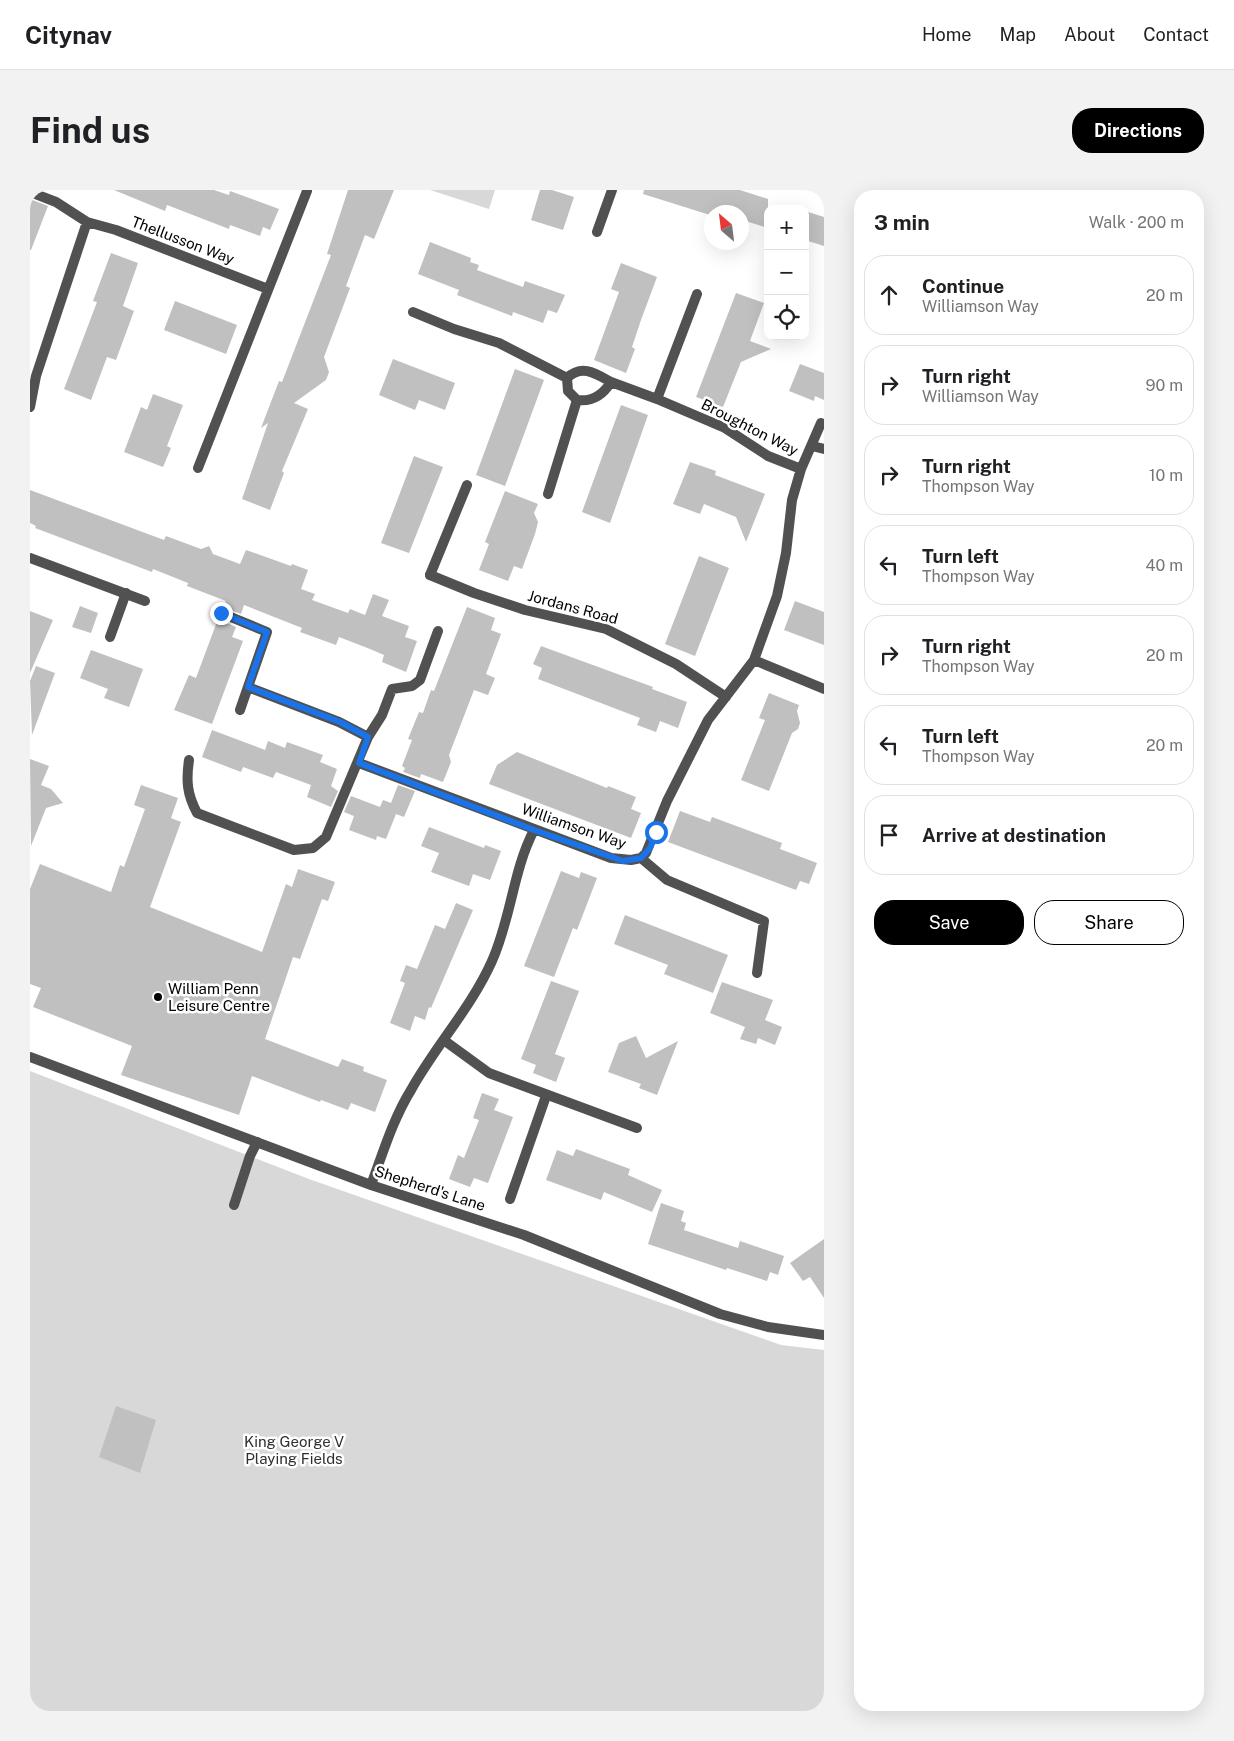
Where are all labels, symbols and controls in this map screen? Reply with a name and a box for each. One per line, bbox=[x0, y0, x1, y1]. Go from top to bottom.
text: Citynav bbox=[25, 21, 112, 49]
text: Home bbox=[922, 24, 972, 45]
text: Map bbox=[1000, 24, 1036, 45]
text: About bbox=[1064, 24, 1115, 45]
text: Contact bbox=[1143, 24, 1209, 45]
button: Directions bbox=[1072, 108, 1204, 153]
text: Find us bbox=[30, 110, 150, 151]
north arrow bbox=[704, 205, 749, 250]
map controls bbox=[764, 205, 809, 340]
button: + bbox=[764, 205, 809, 250]
text: 3 min bbox=[874, 210, 930, 235]
street label: Thellusson Way bbox=[129, 213, 237, 267]
text: Walk · 200 m bbox=[1089, 213, 1184, 232]
button: − bbox=[764, 250, 809, 295]
text: Continue bbox=[922, 275, 1004, 297]
icon: ahead bbox=[875, 281, 903, 309]
text: 20 m bbox=[1146, 286, 1183, 305]
button: locate bbox=[764, 295, 809, 340]
text: Williamson Way bbox=[922, 297, 1039, 316]
text: Turn right bbox=[922, 365, 1011, 387]
icon: right bbox=[875, 371, 903, 399]
text: 90 m bbox=[1146, 376, 1183, 395]
text: Williamson Way bbox=[922, 387, 1039, 406]
street label: Broughton Way bbox=[699, 395, 801, 459]
text: Turn right bbox=[922, 455, 1011, 477]
icon: right bbox=[875, 461, 903, 489]
text: 10 m bbox=[1149, 466, 1183, 485]
text: Thompson Way bbox=[922, 477, 1035, 496]
text: Turn left bbox=[922, 545, 999, 567]
icon: left bbox=[875, 551, 903, 579]
text: 40 m bbox=[1145, 556, 1183, 575]
text: Thompson Way bbox=[922, 567, 1035, 586]
street label: Jordans Road bbox=[526, 587, 620, 627]
route end bbox=[210, 602, 233, 625]
text: Turn right bbox=[922, 635, 1011, 657]
icon: right bbox=[875, 641, 903, 669]
text: 20 m bbox=[1146, 646, 1183, 665]
text: Thompson Way bbox=[922, 657, 1035, 676]
text: Turn left bbox=[922, 725, 999, 747]
icon: left bbox=[875, 731, 903, 759]
text: 20 m bbox=[1146, 736, 1183, 755]
text: Thompson Way bbox=[922, 747, 1035, 766]
street label: Williamson Way bbox=[519, 800, 629, 852]
route start bbox=[645, 821, 668, 844]
icon: arrive bbox=[875, 821, 903, 849]
text: Arrive at destination bbox=[922, 824, 1106, 846]
button: Save bbox=[874, 900, 1024, 945]
button: Share bbox=[1034, 900, 1184, 945]
place label: William Penn Leisure Centre bbox=[168, 980, 270, 1014]
marker: William Penn Leisure Centre bbox=[152, 991, 164, 1003]
street label: Shepherd's Lane bbox=[372, 1162, 488, 1214]
park label: King George V Playing Fields bbox=[244, 1433, 344, 1467]

